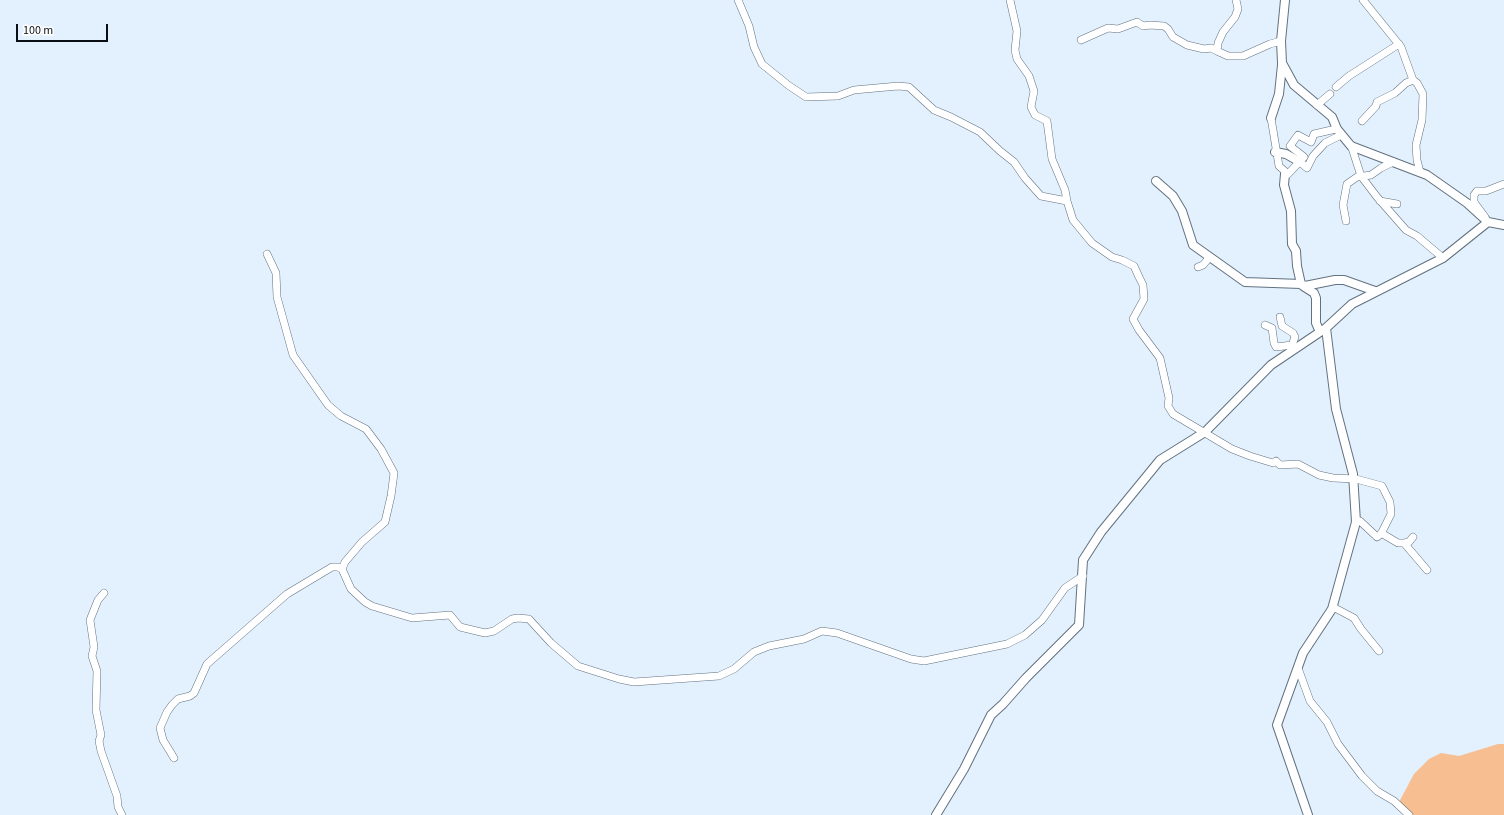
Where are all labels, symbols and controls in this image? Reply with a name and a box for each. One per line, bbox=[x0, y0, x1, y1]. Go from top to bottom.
scale bar bbox=[18, 16, 110, 42]
text: 100 m bbox=[23, 22, 53, 39]

